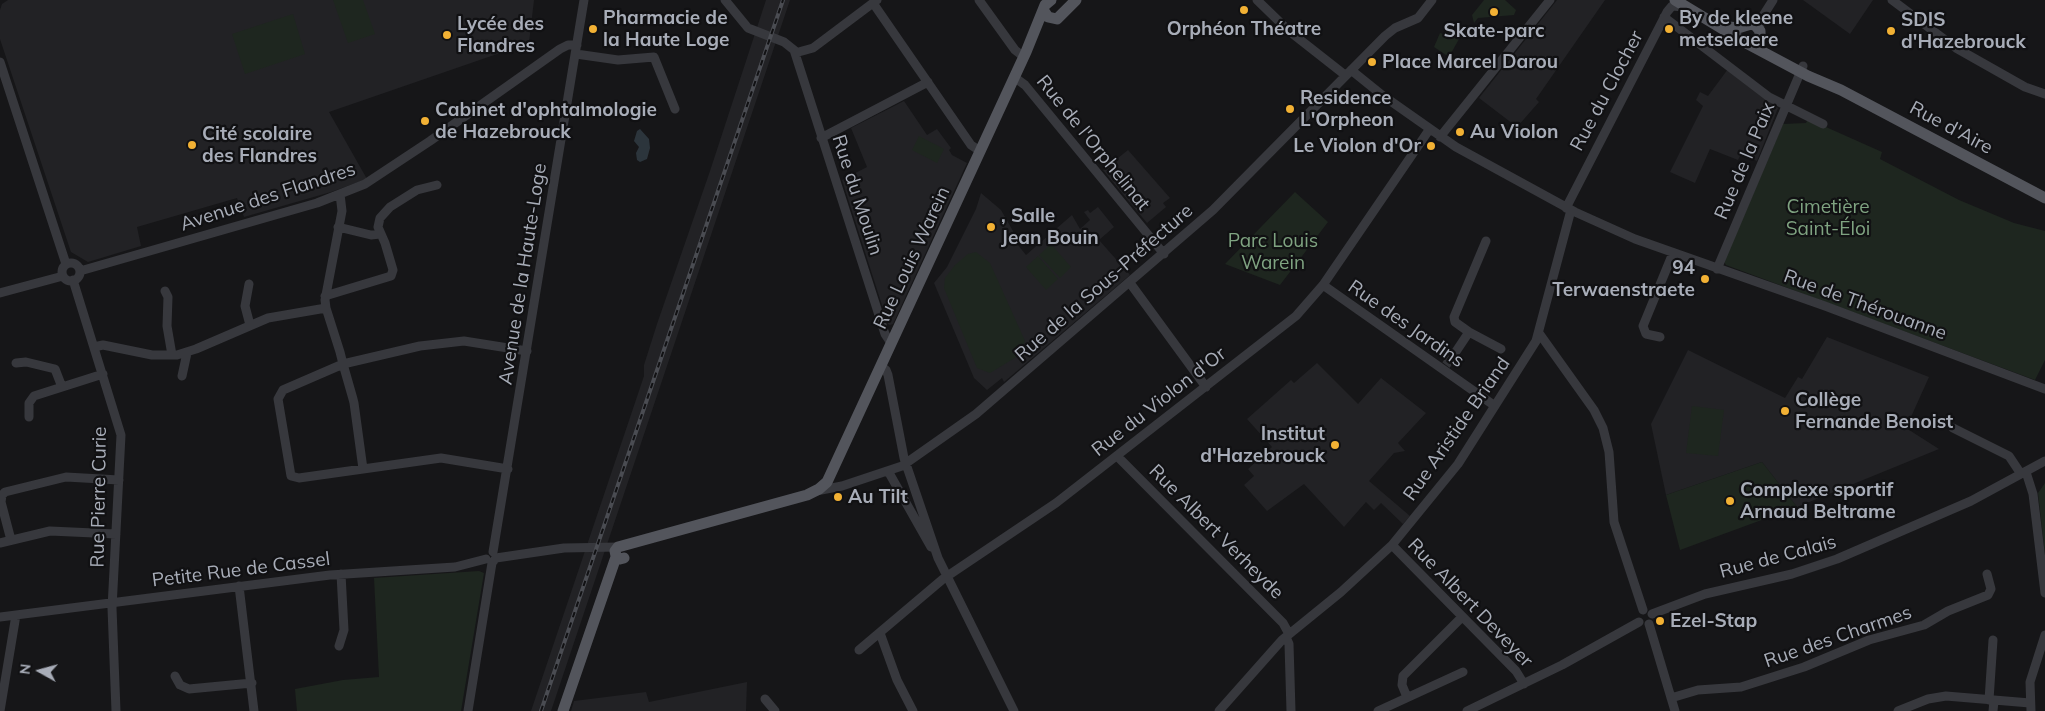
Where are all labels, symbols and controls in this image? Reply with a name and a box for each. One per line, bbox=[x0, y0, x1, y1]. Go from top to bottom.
marker: Orphéon Théatre bbox=[1238, 4, 1250, 16]
marker: Skate-parc bbox=[1488, 6, 1500, 18]
place label: Pharmacie de la Haute Loge bbox=[603, 7, 730, 51]
place label: By de kleene metselaere bbox=[1679, 7, 1793, 51]
place label: SDIS d'Hazebrouck bbox=[1901, 9, 2026, 53]
place label: Lycée des Flandres bbox=[457, 13, 544, 57]
place label: Orphéon Théatre bbox=[1167, 18, 1321, 40]
place label: Skate-parc bbox=[1444, 20, 1544, 42]
marker: Pharmacie de la Haute Loge bbox=[587, 23, 599, 35]
marker: By de kleene metselaere bbox=[1663, 23, 1675, 35]
marker: SDIS d'Hazebrouck bbox=[1885, 25, 1897, 37]
street label: Rue du Clocher bbox=[1566, 27, 1648, 155]
marker: Lycée des Flandres bbox=[441, 29, 453, 41]
place label: Place Marcel Darou bbox=[1382, 51, 1558, 73]
marker: Place Marcel Darou bbox=[1366, 56, 1378, 68]
street label: Rue de l'Orphelinat bbox=[1031, 71, 1155, 215]
place label: Residence L'Orpheon bbox=[1300, 87, 1394, 131]
street label: Rue d'Aire bbox=[1906, 97, 1996, 159]
place label: Cabinet d'ophtalmologie de Hazebrouck bbox=[435, 99, 657, 143]
street label: Rue de la Paix bbox=[1710, 99, 1780, 223]
marker: Residence L'Orpheon bbox=[1284, 103, 1296, 115]
marker: Cabinet d'ophtalmologie de Hazebrouck bbox=[419, 115, 431, 127]
place label: Au Violon bbox=[1470, 121, 1558, 143]
place label: Cité scolaire des Flandres bbox=[202, 123, 317, 167]
marker: Au Violon bbox=[1454, 126, 1466, 138]
street label: Rue du Moulin bbox=[827, 132, 887, 258]
place label: Le Violon d'Or bbox=[1293, 135, 1421, 157]
marker: Cité scolaire des Flandres bbox=[186, 139, 198, 151]
marker: Le Violon d'Or bbox=[1425, 140, 1437, 152]
street label: Avenue des Flandres bbox=[177, 158, 359, 236]
street label: Avenue de la Haute-Loge bbox=[494, 162, 552, 386]
street label: Rue Louis Warein bbox=[869, 183, 955, 333]
park label: Cimetière Saint-Éloi bbox=[1786, 196, 1870, 240]
street label: Rue de la Sous-Préfecture bbox=[1010, 200, 1198, 366]
place label: , Salle Jean Bouin bbox=[1001, 205, 1099, 249]
marker: , Salle Jean Bouin bbox=[985, 221, 997, 233]
park label: Parc Louis Warein bbox=[1228, 230, 1318, 274]
place label: 94 Terwaenstraete bbox=[1552, 257, 1695, 301]
street label: Rue de Thérouanne bbox=[1780, 265, 1950, 345]
marker: 94 Terwaenstraete bbox=[1699, 273, 1711, 285]
street label: Rue des Jardins bbox=[1344, 276, 1468, 372]
street label: Rue du Violon d'Or bbox=[1087, 343, 1231, 461]
street label: Rue Aristide Briand bbox=[1399, 353, 1515, 505]
place label: Collège Fernande Benoist bbox=[1795, 389, 1953, 433]
marker: Collège Fernande Benoist bbox=[1779, 405, 1791, 417]
place label: Institut d'Hazebrouck bbox=[1200, 423, 1325, 467]
street label: Rue Pierre Curie bbox=[86, 426, 112, 568]
marker: Institut d'Hazebrouck bbox=[1329, 439, 1341, 451]
street label: Rue Albert Verheyde bbox=[1144, 460, 1288, 604]
place label: Complexe sportif Arnaud Beltrame bbox=[1740, 479, 1896, 523]
place label: Au Tilt bbox=[848, 486, 908, 508]
marker: Au Tilt bbox=[832, 491, 844, 503]
marker: Complexe sportif Arnaud Beltrame bbox=[1724, 495, 1736, 507]
street label: Rue de Calais bbox=[1717, 530, 1839, 584]
street label: Rue Albert Deveyer bbox=[1403, 534, 1537, 672]
street label: Petite Rue de Cassel bbox=[151, 548, 331, 592]
street label: Rue des Charmes bbox=[1761, 601, 1915, 673]
place label: Ezel-Stap bbox=[1670, 610, 1757, 632]
marker: Ezel-Stap bbox=[1654, 615, 1666, 627]
north arrow bbox=[15, 646, 65, 696]
text: N bbox=[16, 663, 35, 676]

